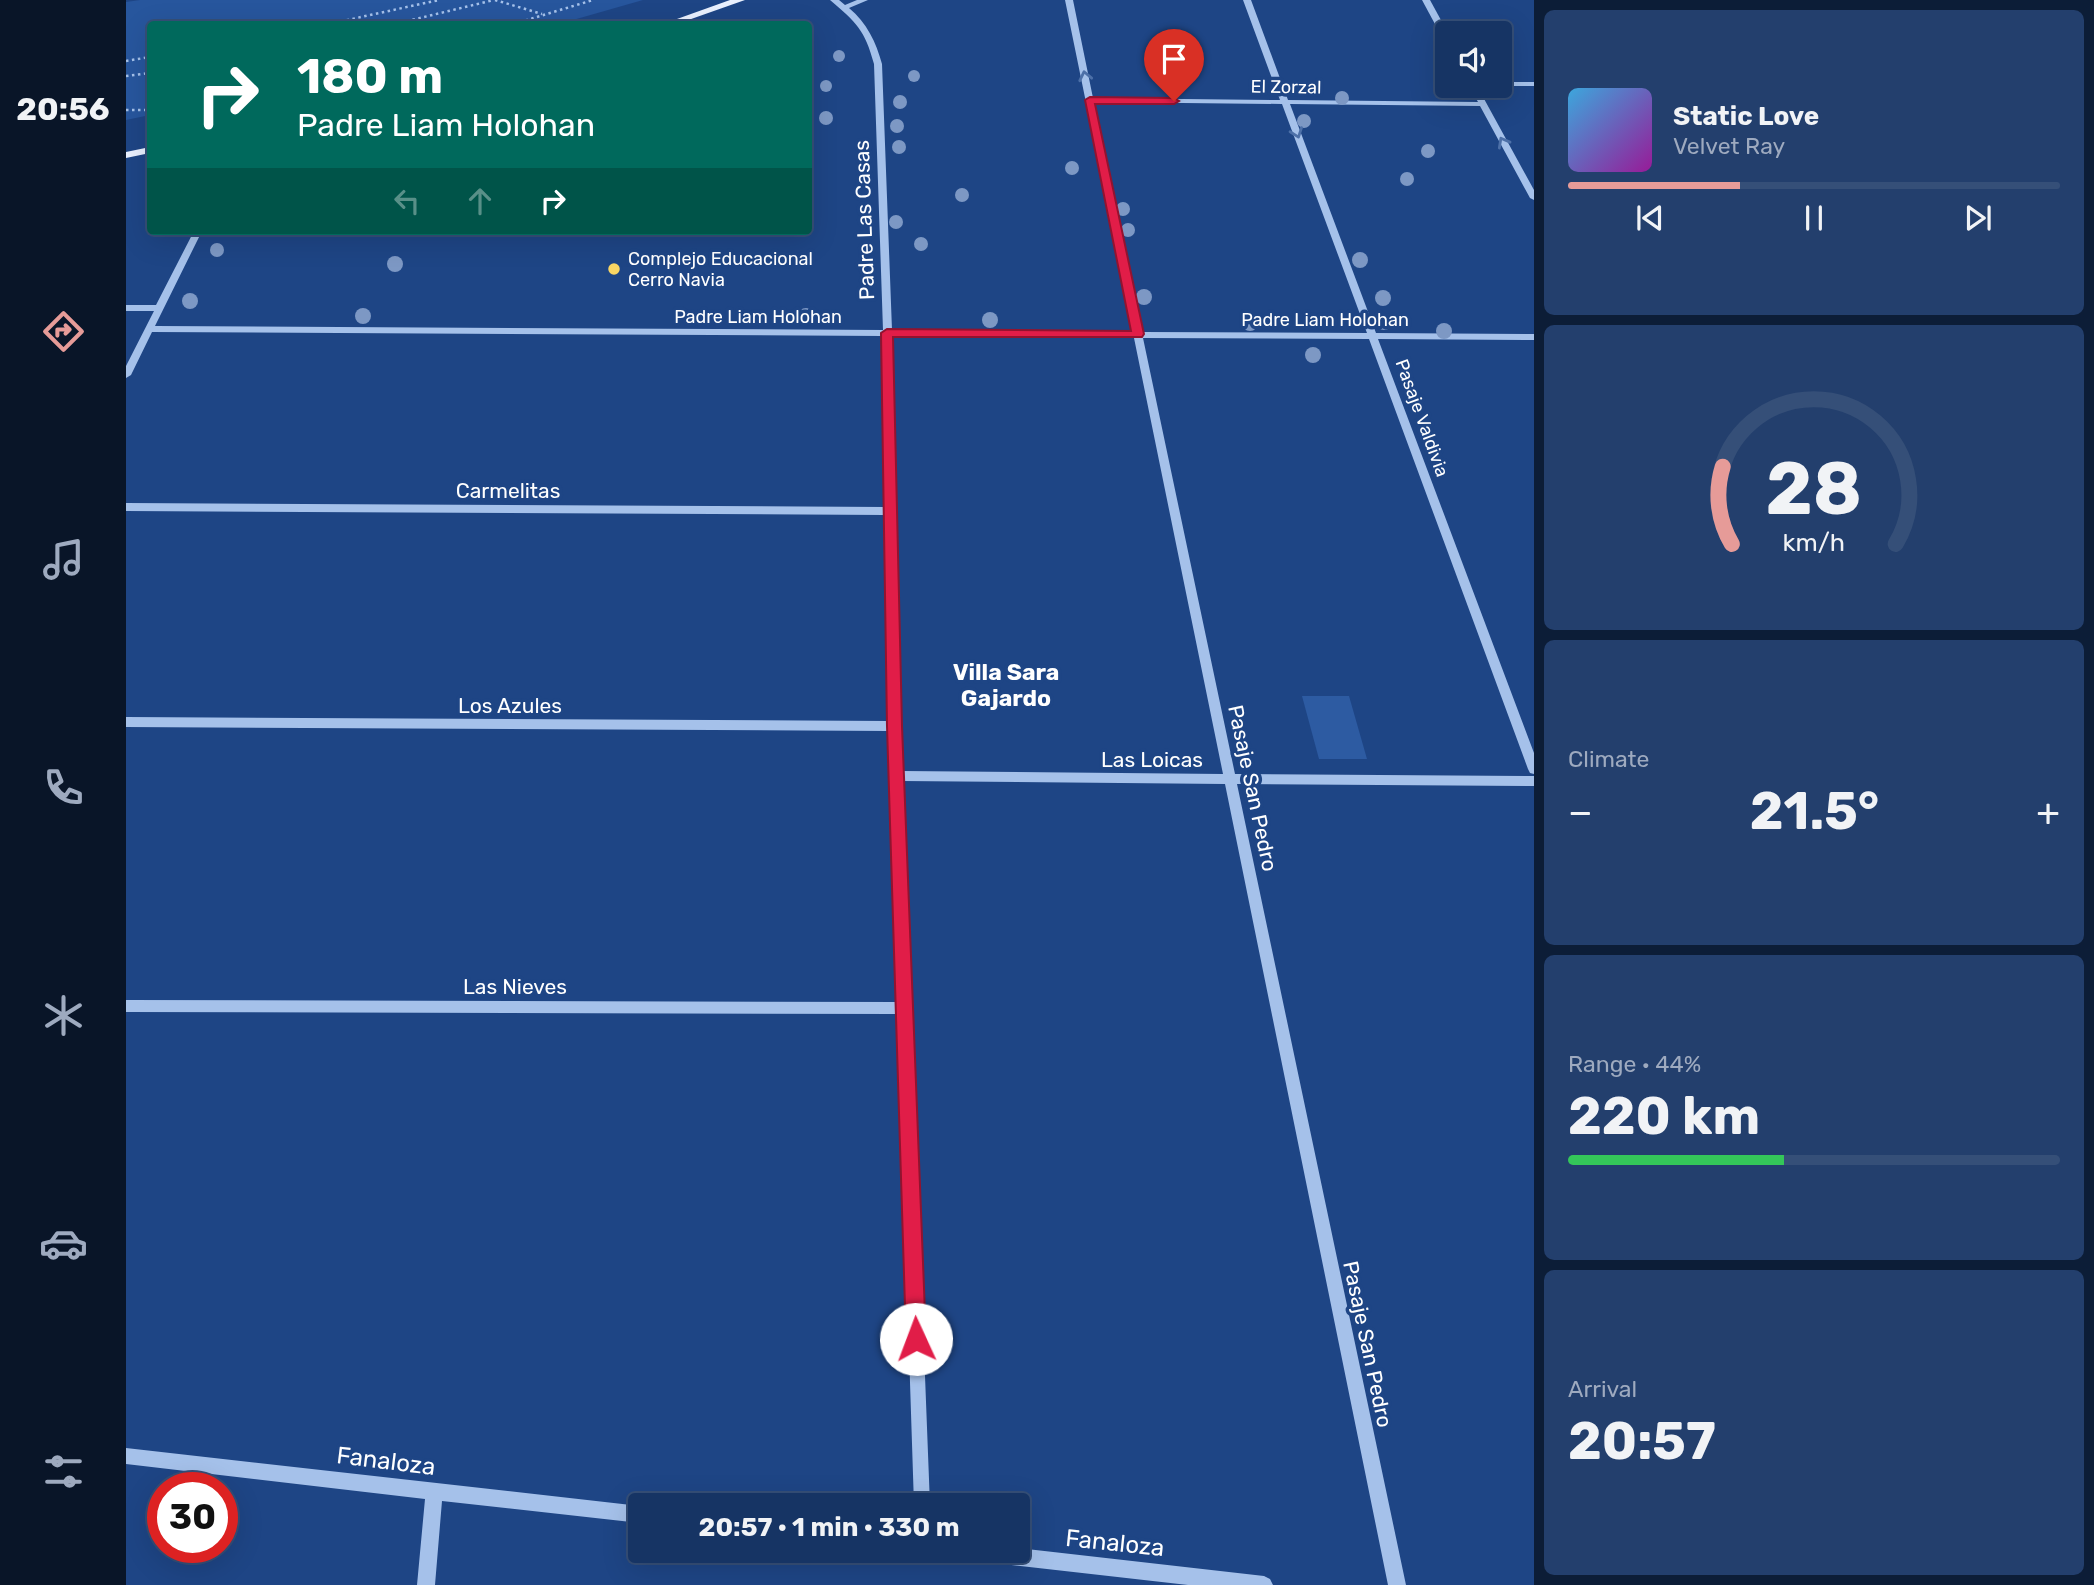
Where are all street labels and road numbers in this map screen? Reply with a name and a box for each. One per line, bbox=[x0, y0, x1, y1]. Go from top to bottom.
street label: El Zorzal bbox=[1250, 75, 1322, 99]
street label: Padre Las Casas bbox=[849, 140, 879, 300]
street label: Padre Liam Holohan bbox=[674, 306, 842, 328]
street label: Padre Liam Holohan bbox=[1241, 309, 1409, 331]
street label: Pasaje Valdivia bbox=[1391, 356, 1453, 480]
street label: Carmelitas bbox=[456, 478, 560, 503]
street label: Los Azules bbox=[458, 693, 562, 718]
street label: Pasaje San Pedro bbox=[1223, 702, 1283, 874]
street label: Las Loicas bbox=[1101, 747, 1203, 772]
street label: Las Nieves bbox=[463, 974, 567, 999]
street label: Pasaje San Pedro bbox=[1338, 1258, 1398, 1430]
street label: Fanaloza bbox=[335, 1441, 437, 1481]
street label: Fanaloza bbox=[1064, 1524, 1166, 1562]

